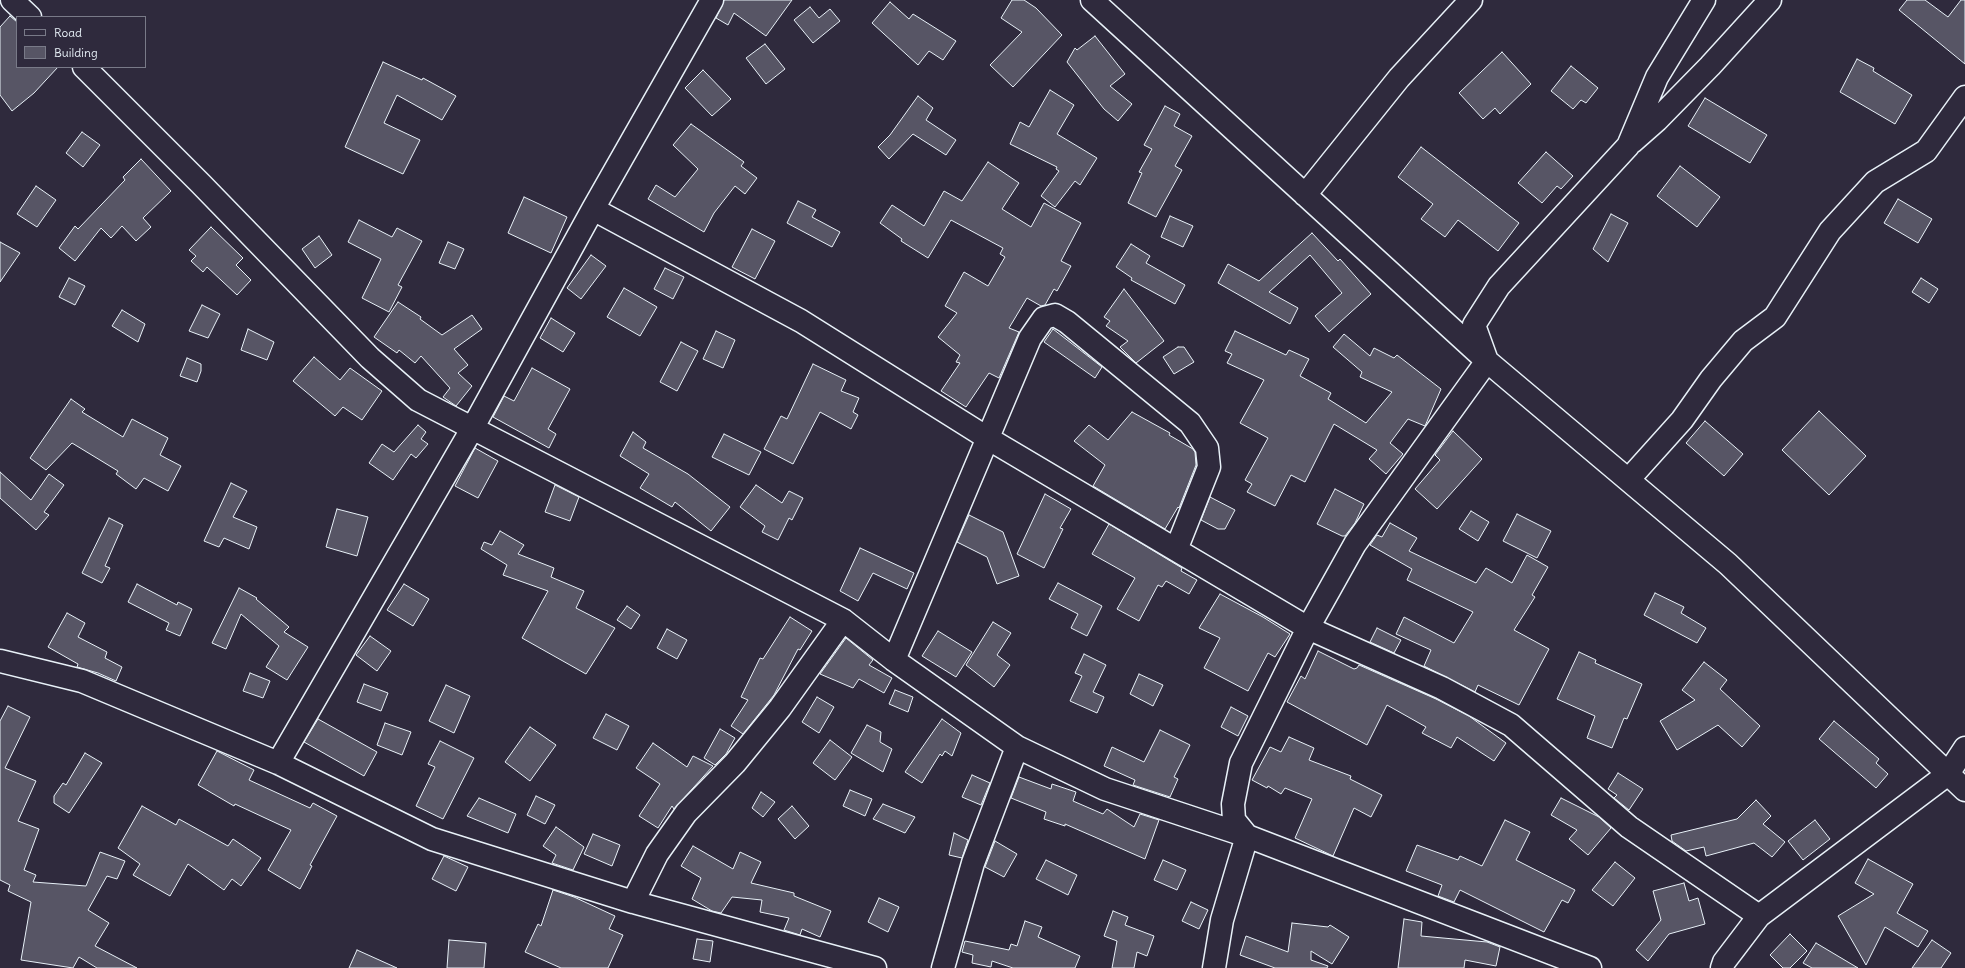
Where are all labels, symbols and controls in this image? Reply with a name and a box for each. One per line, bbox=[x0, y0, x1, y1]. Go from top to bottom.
legend bbox=[16, 16, 146, 68]
text: Road bbox=[54, 25, 82, 40]
text: Building bbox=[54, 45, 98, 60]

